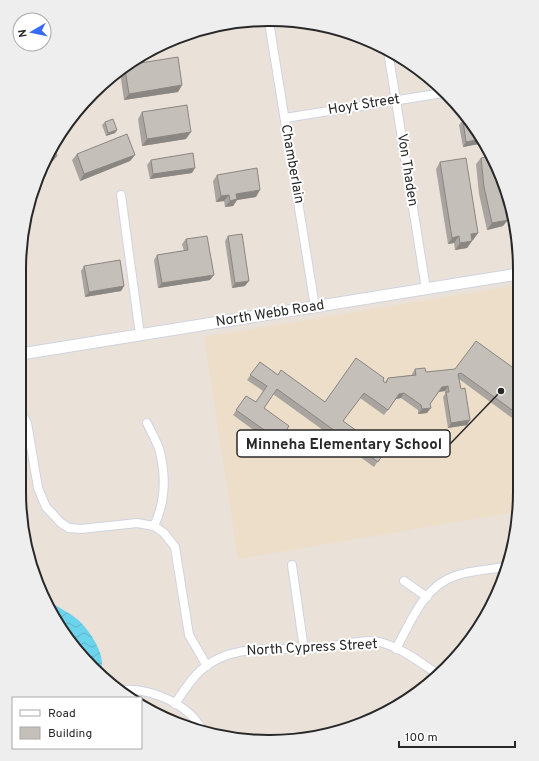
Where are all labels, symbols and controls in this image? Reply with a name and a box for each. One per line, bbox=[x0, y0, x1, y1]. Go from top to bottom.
north arrow bbox=[12, 12, 52, 52]
text: N bbox=[16, 28, 31, 38]
street label: Hoyt Street bbox=[327, 91, 401, 119]
street label: Chamberlain bbox=[277, 123, 307, 205]
street label: Von Thaden bbox=[393, 132, 421, 208]
street label: North Webb Road bbox=[214, 297, 326, 331]
callout: Minneha Elementary School bbox=[237, 430, 450, 457]
text: Minneha Elementary School bbox=[246, 436, 442, 455]
street label: North Cypress Street bbox=[246, 636, 378, 660]
legend bbox=[12, 697, 142, 749]
text: Road bbox=[48, 706, 76, 722]
scale bar bbox=[399, 723, 515, 749]
text: Building bbox=[48, 726, 92, 742]
text: 100 m bbox=[405, 730, 438, 746]

